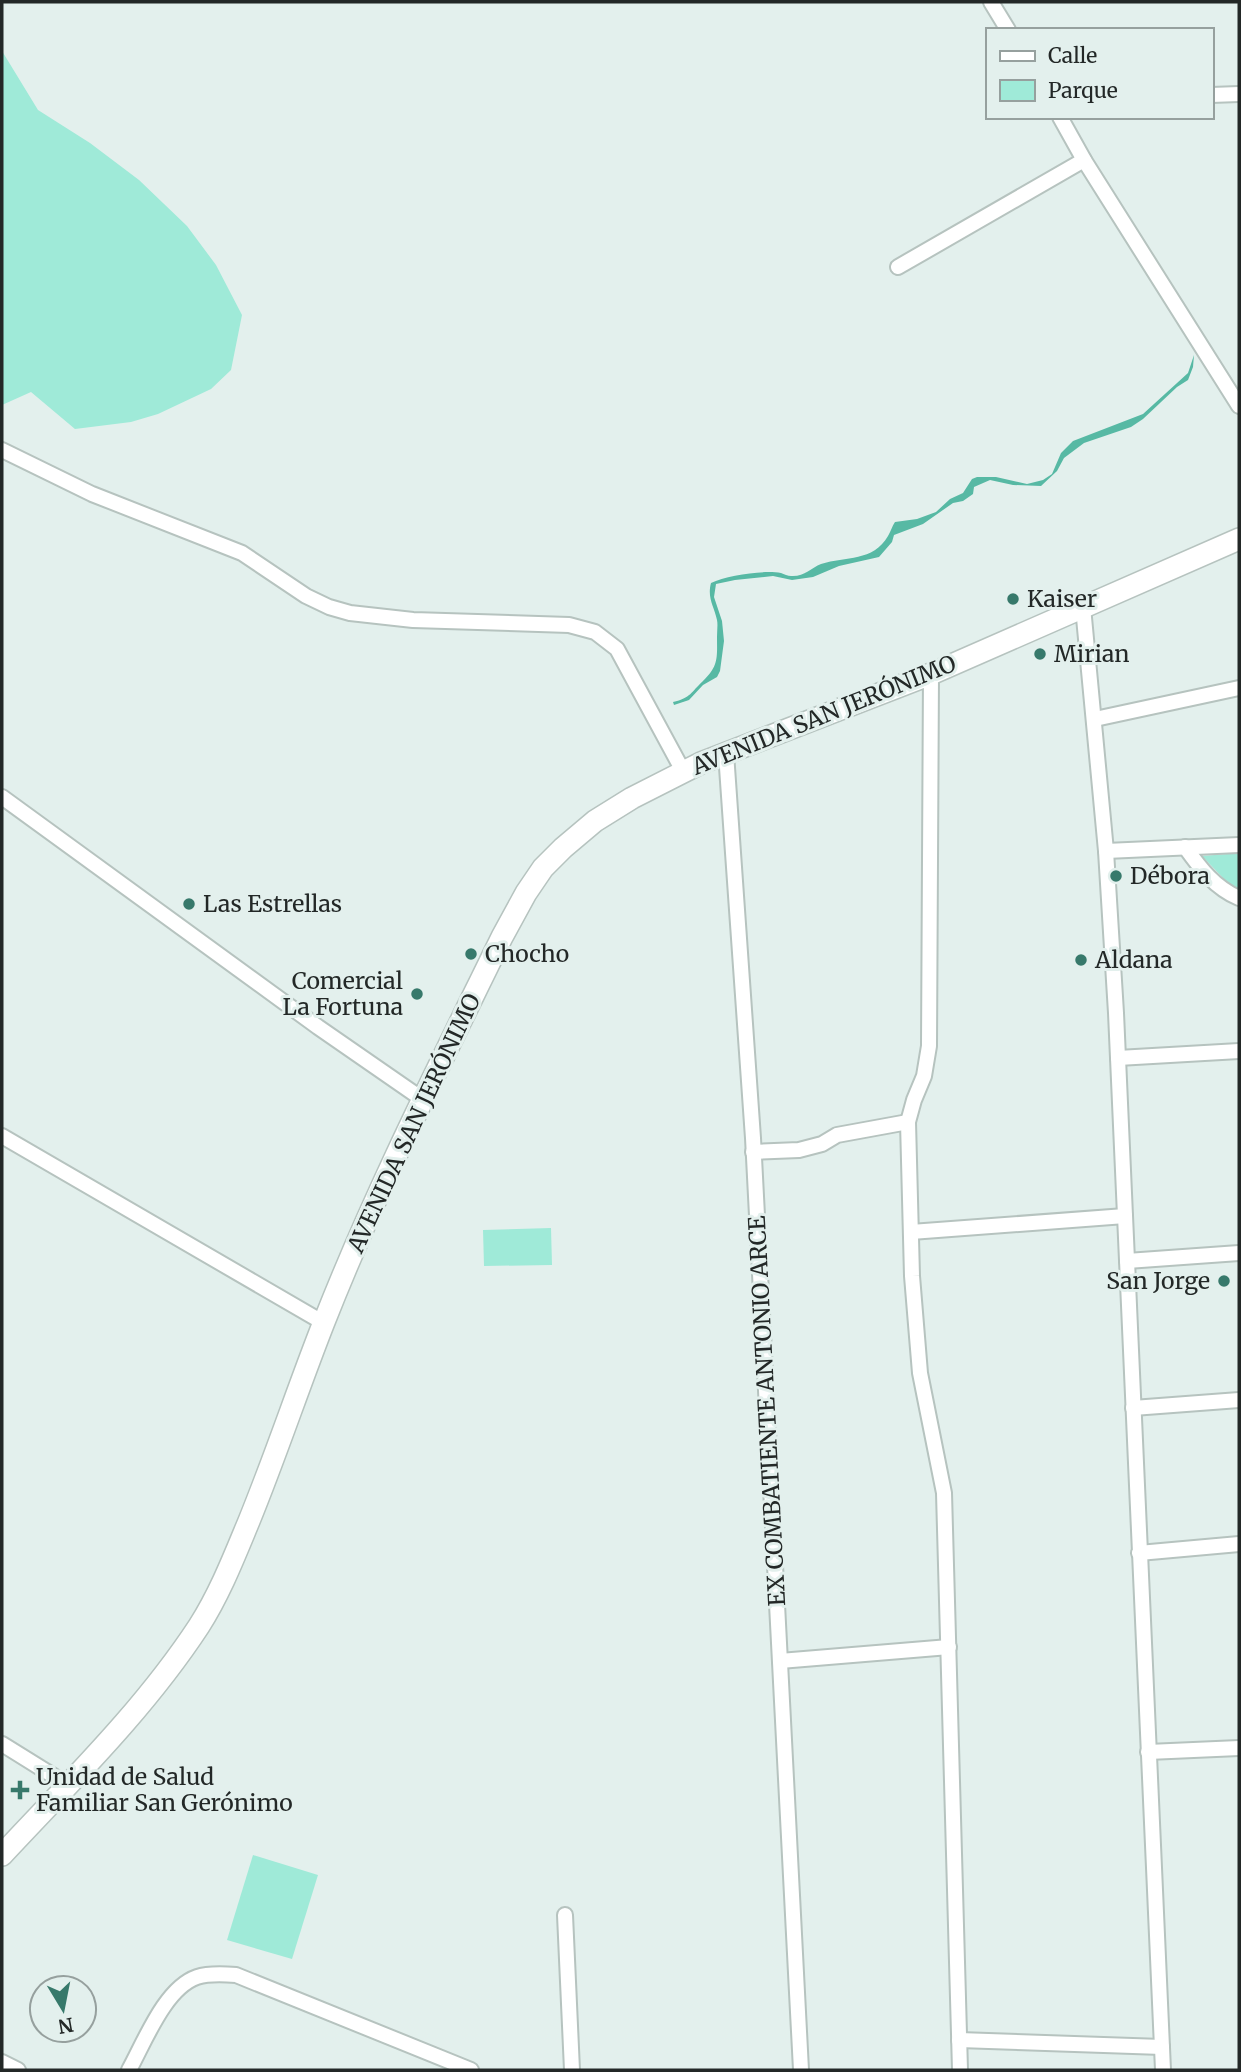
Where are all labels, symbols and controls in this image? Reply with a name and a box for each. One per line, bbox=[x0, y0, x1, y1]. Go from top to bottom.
legend bbox=[986, 28, 1213, 119]
text: Calle bbox=[1048, 42, 1097, 69]
text: Parque bbox=[1048, 77, 1118, 104]
place label: Kaiser bbox=[1027, 584, 1097, 613]
marker: Kaiser bbox=[1005, 591, 1021, 607]
place label: Mirian bbox=[1054, 639, 1130, 668]
marker: Mirian bbox=[1032, 646, 1048, 662]
street label: AVENIDA SAN JERÓNIMO bbox=[686, 648, 960, 781]
place label: Débora bbox=[1130, 861, 1210, 890]
marker: Débora bbox=[1108, 868, 1124, 884]
place label: Las Estrellas bbox=[203, 889, 342, 918]
marker: Las Estrellas bbox=[181, 896, 197, 912]
place label: Chocho bbox=[485, 939, 569, 968]
place label: Aldana bbox=[1094, 945, 1173, 974]
marker: Chocho bbox=[463, 946, 479, 962]
marker: Aldana bbox=[1073, 952, 1089, 968]
place label: Comercial La Fortuna bbox=[282, 966, 403, 1021]
marker: Comercial La Fortuna bbox=[409, 986, 425, 1002]
street label: AVENIDA SAN JERÓNIMO bbox=[340, 989, 486, 1258]
street label: EX COMBATIENTE ANTONIO ARCE bbox=[742, 1215, 791, 1607]
place label: San Jorge bbox=[1106, 1266, 1210, 1295]
marker: San Jorge bbox=[1216, 1273, 1232, 1289]
place label: Unidad de Salud Familiar San Gerónimo bbox=[36, 1762, 293, 1817]
marker: Unidad de Salud Familiar San Gerónimo bbox=[10, 1780, 30, 1800]
north arrow bbox=[28, 1974, 98, 2044]
text: N bbox=[56, 2013, 75, 2039]

